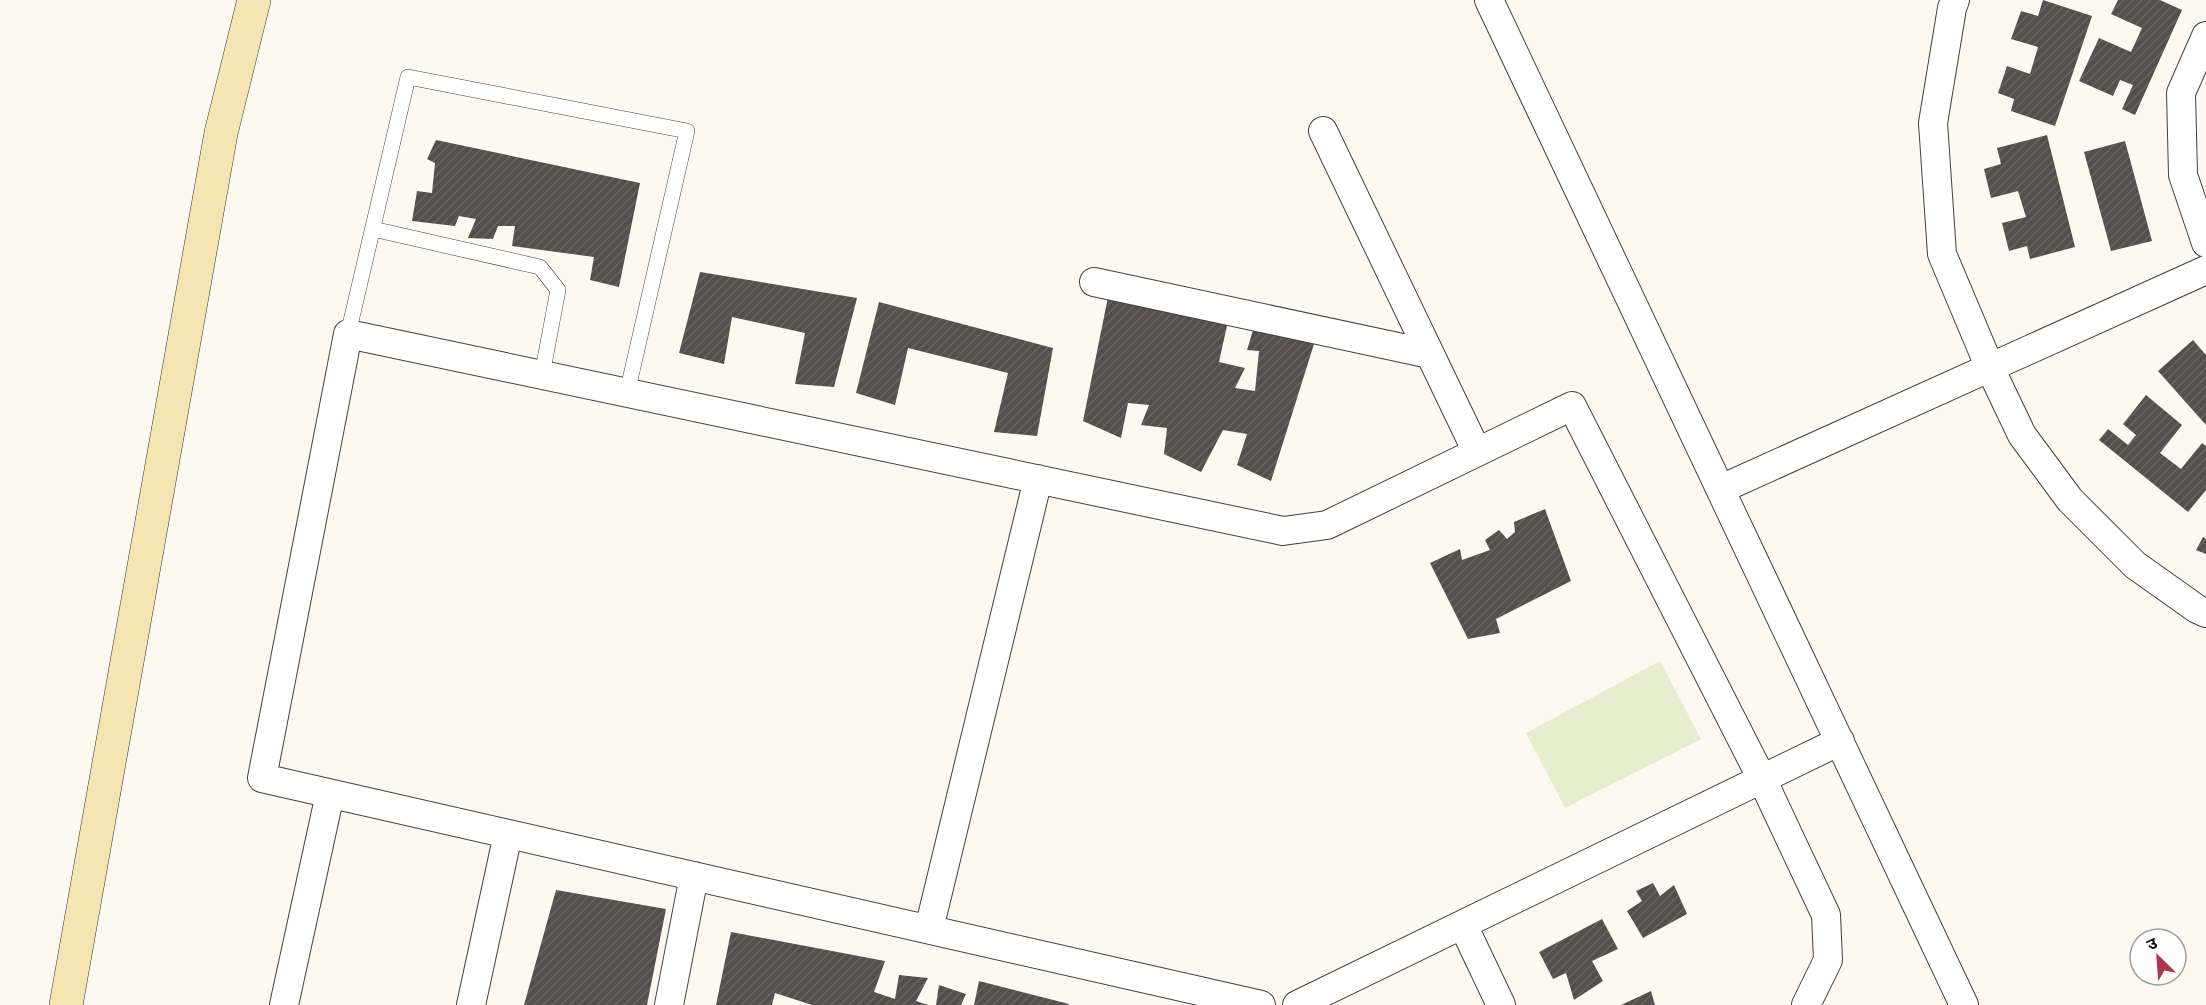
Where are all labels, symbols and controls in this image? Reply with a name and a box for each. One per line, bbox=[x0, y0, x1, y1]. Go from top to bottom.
north arrow bbox=[2128, 927, 2188, 987]
text: उ bbox=[2143, 932, 2161, 954]

